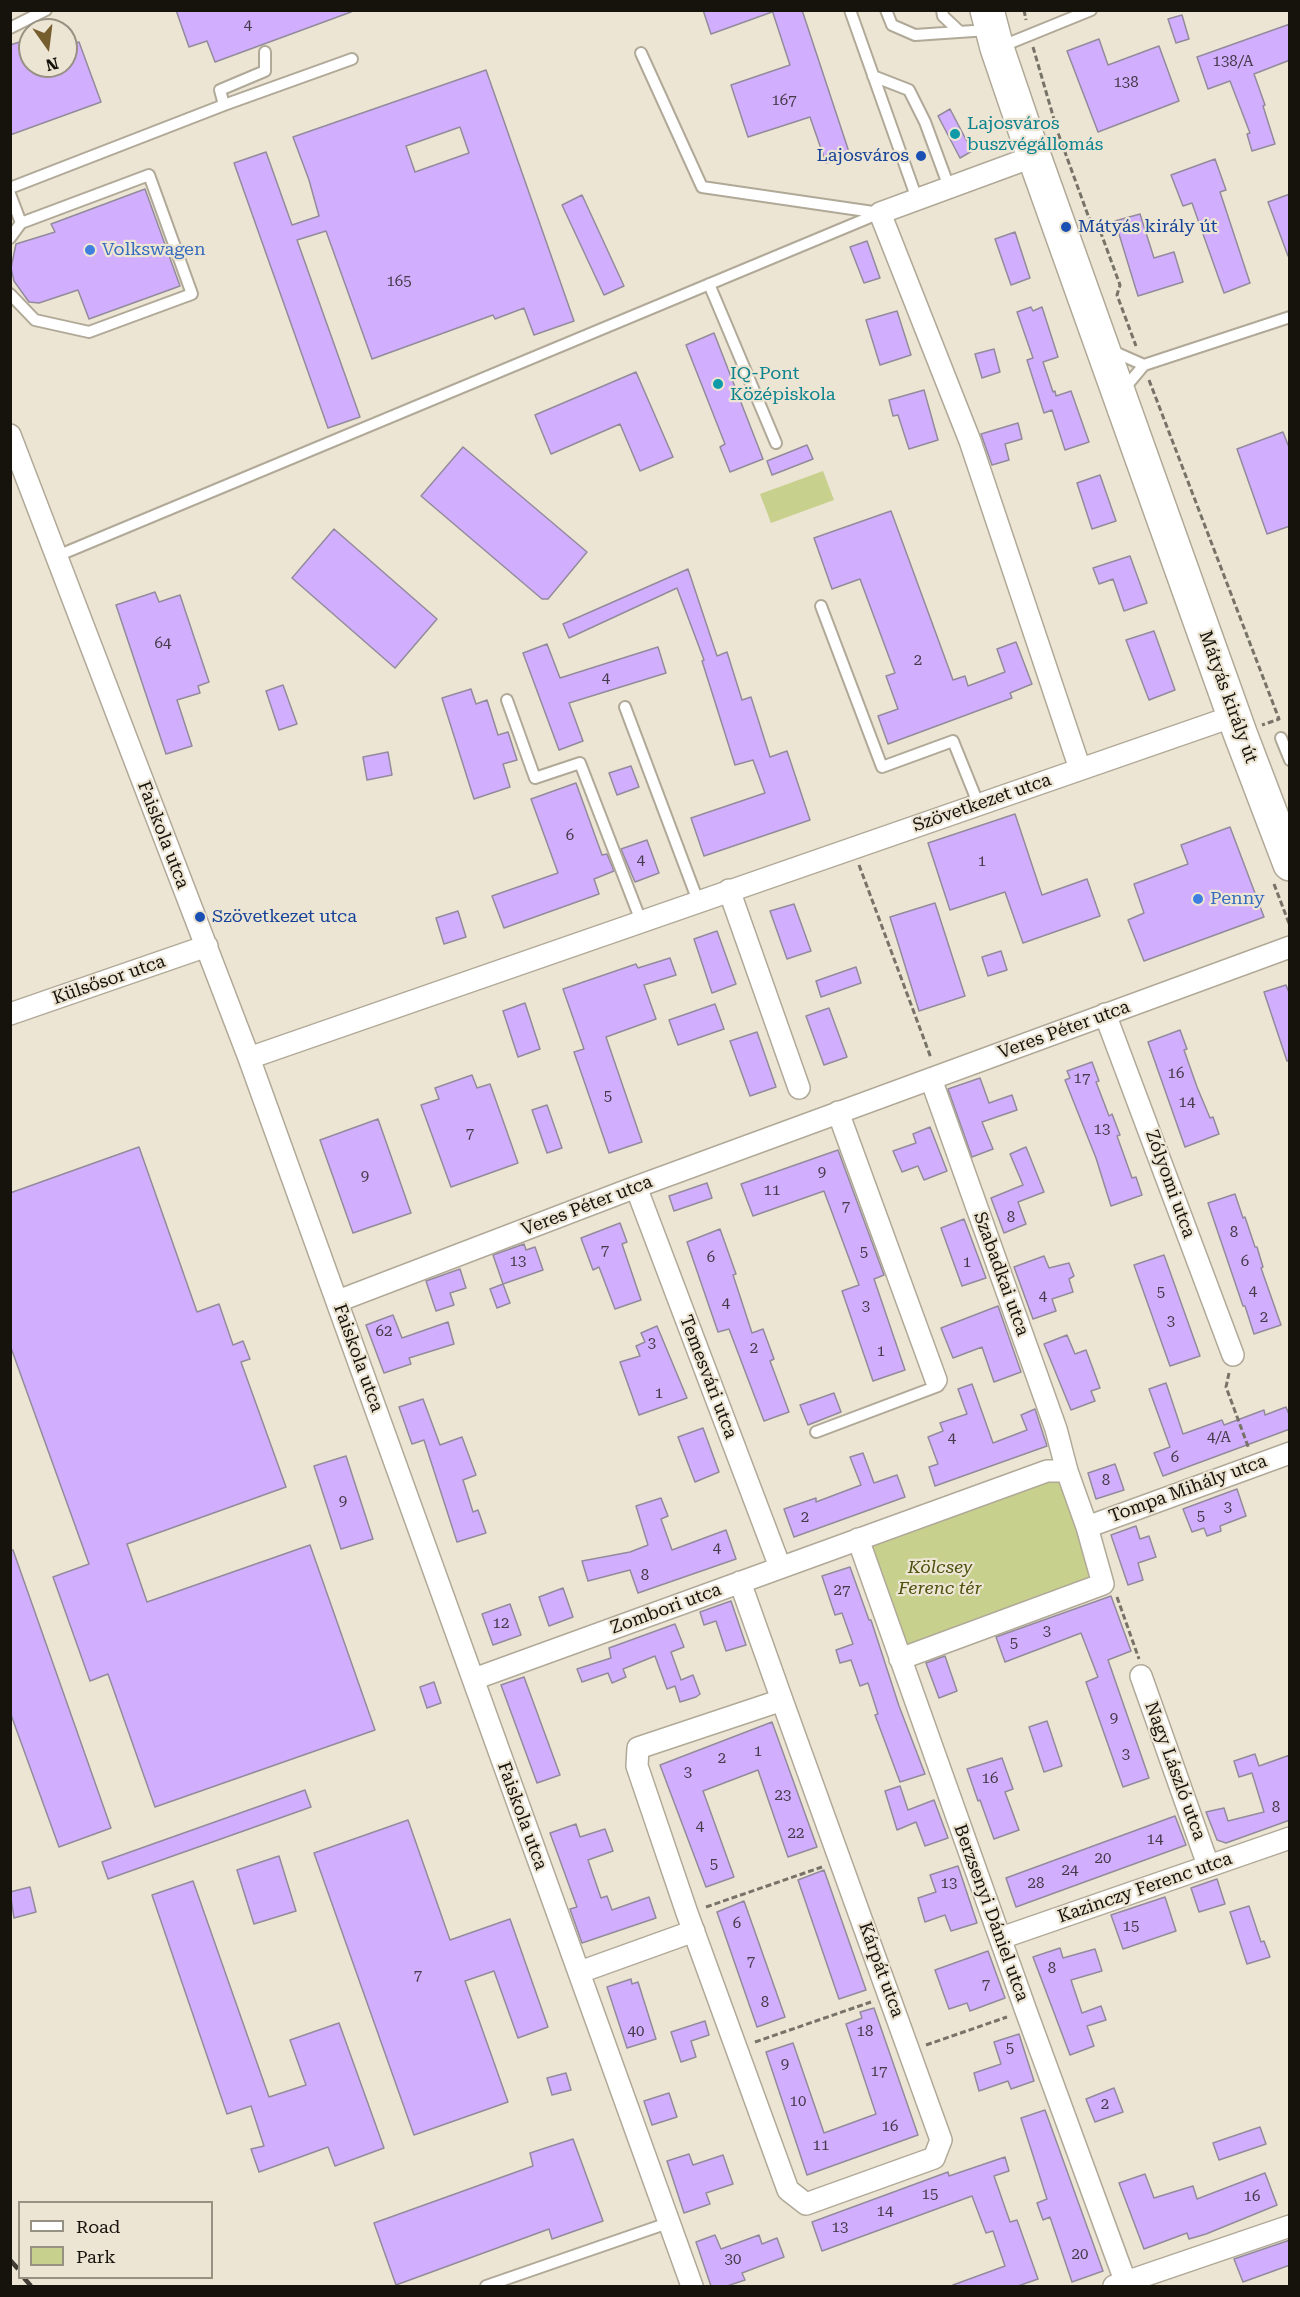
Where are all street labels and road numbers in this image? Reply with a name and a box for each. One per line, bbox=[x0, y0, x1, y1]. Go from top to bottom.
street label: Mátyás király út bbox=[1194, 628, 1262, 766]
street label: Szövetkezet utca bbox=[910, 769, 1054, 837]
street label: Faiskola utca bbox=[133, 778, 193, 892]
street label: Külsősor utca bbox=[50, 951, 168, 1009]
street label: Veres Péter utca bbox=[995, 996, 1133, 1064]
street label: Zólyomi utca bbox=[1140, 1127, 1200, 1241]
street label: Veres Péter utca bbox=[518, 1171, 656, 1241]
street label: Szabadkai utca bbox=[969, 1209, 1033, 1339]
street label: Faiskola utca bbox=[328, 1301, 388, 1415]
street label: Temesvári utca bbox=[675, 1312, 741, 1442]
street label: Tompa Mihály utca bbox=[1106, 1450, 1270, 1528]
street label: Zombori utca bbox=[608, 1579, 724, 1639]
street label: Nagy László utca bbox=[1140, 1699, 1210, 1843]
street label: Faiskola utca bbox=[492, 1759, 552, 1873]
street label: Berzsenyi Dániel utca bbox=[949, 1821, 1033, 2005]
street label: Kazinczy Ferenc utca bbox=[1055, 1848, 1235, 1928]
street label: Kárpát utca bbox=[854, 1919, 908, 2021]

